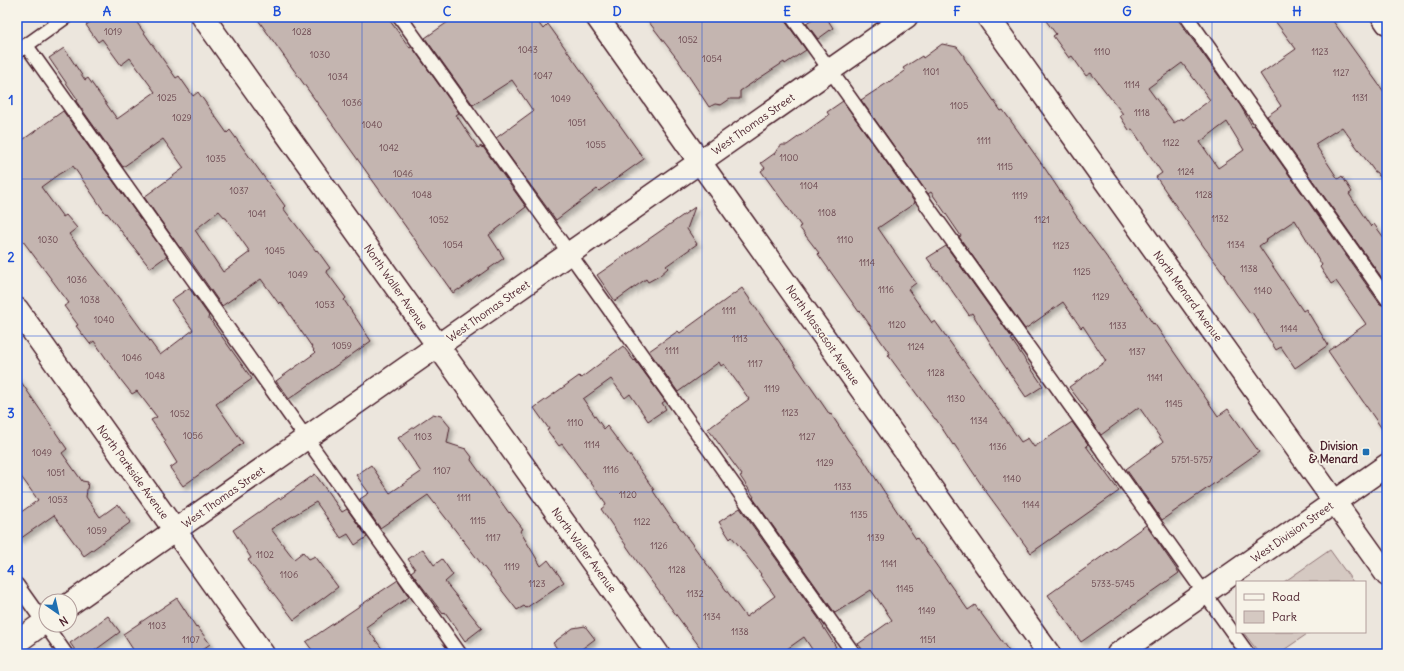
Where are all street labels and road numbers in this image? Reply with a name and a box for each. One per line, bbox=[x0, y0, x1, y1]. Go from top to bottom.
street label: West Thomas Street bbox=[709, 90, 797, 158]
street label: North Waller Avenue bbox=[361, 241, 431, 333]
street label: North Menard Avenue bbox=[1150, 248, 1226, 344]
street label: West Thomas Street bbox=[444, 277, 532, 345]
street label: North Massasoit Avenue bbox=[783, 282, 863, 388]
street label: North Parkside Avenue bbox=[94, 422, 172, 522]
street label: West Thomas Street bbox=[179, 463, 267, 531]
street label: West Division Street bbox=[1248, 498, 1336, 566]
street label: North Waller Avenue bbox=[548, 505, 620, 595]

